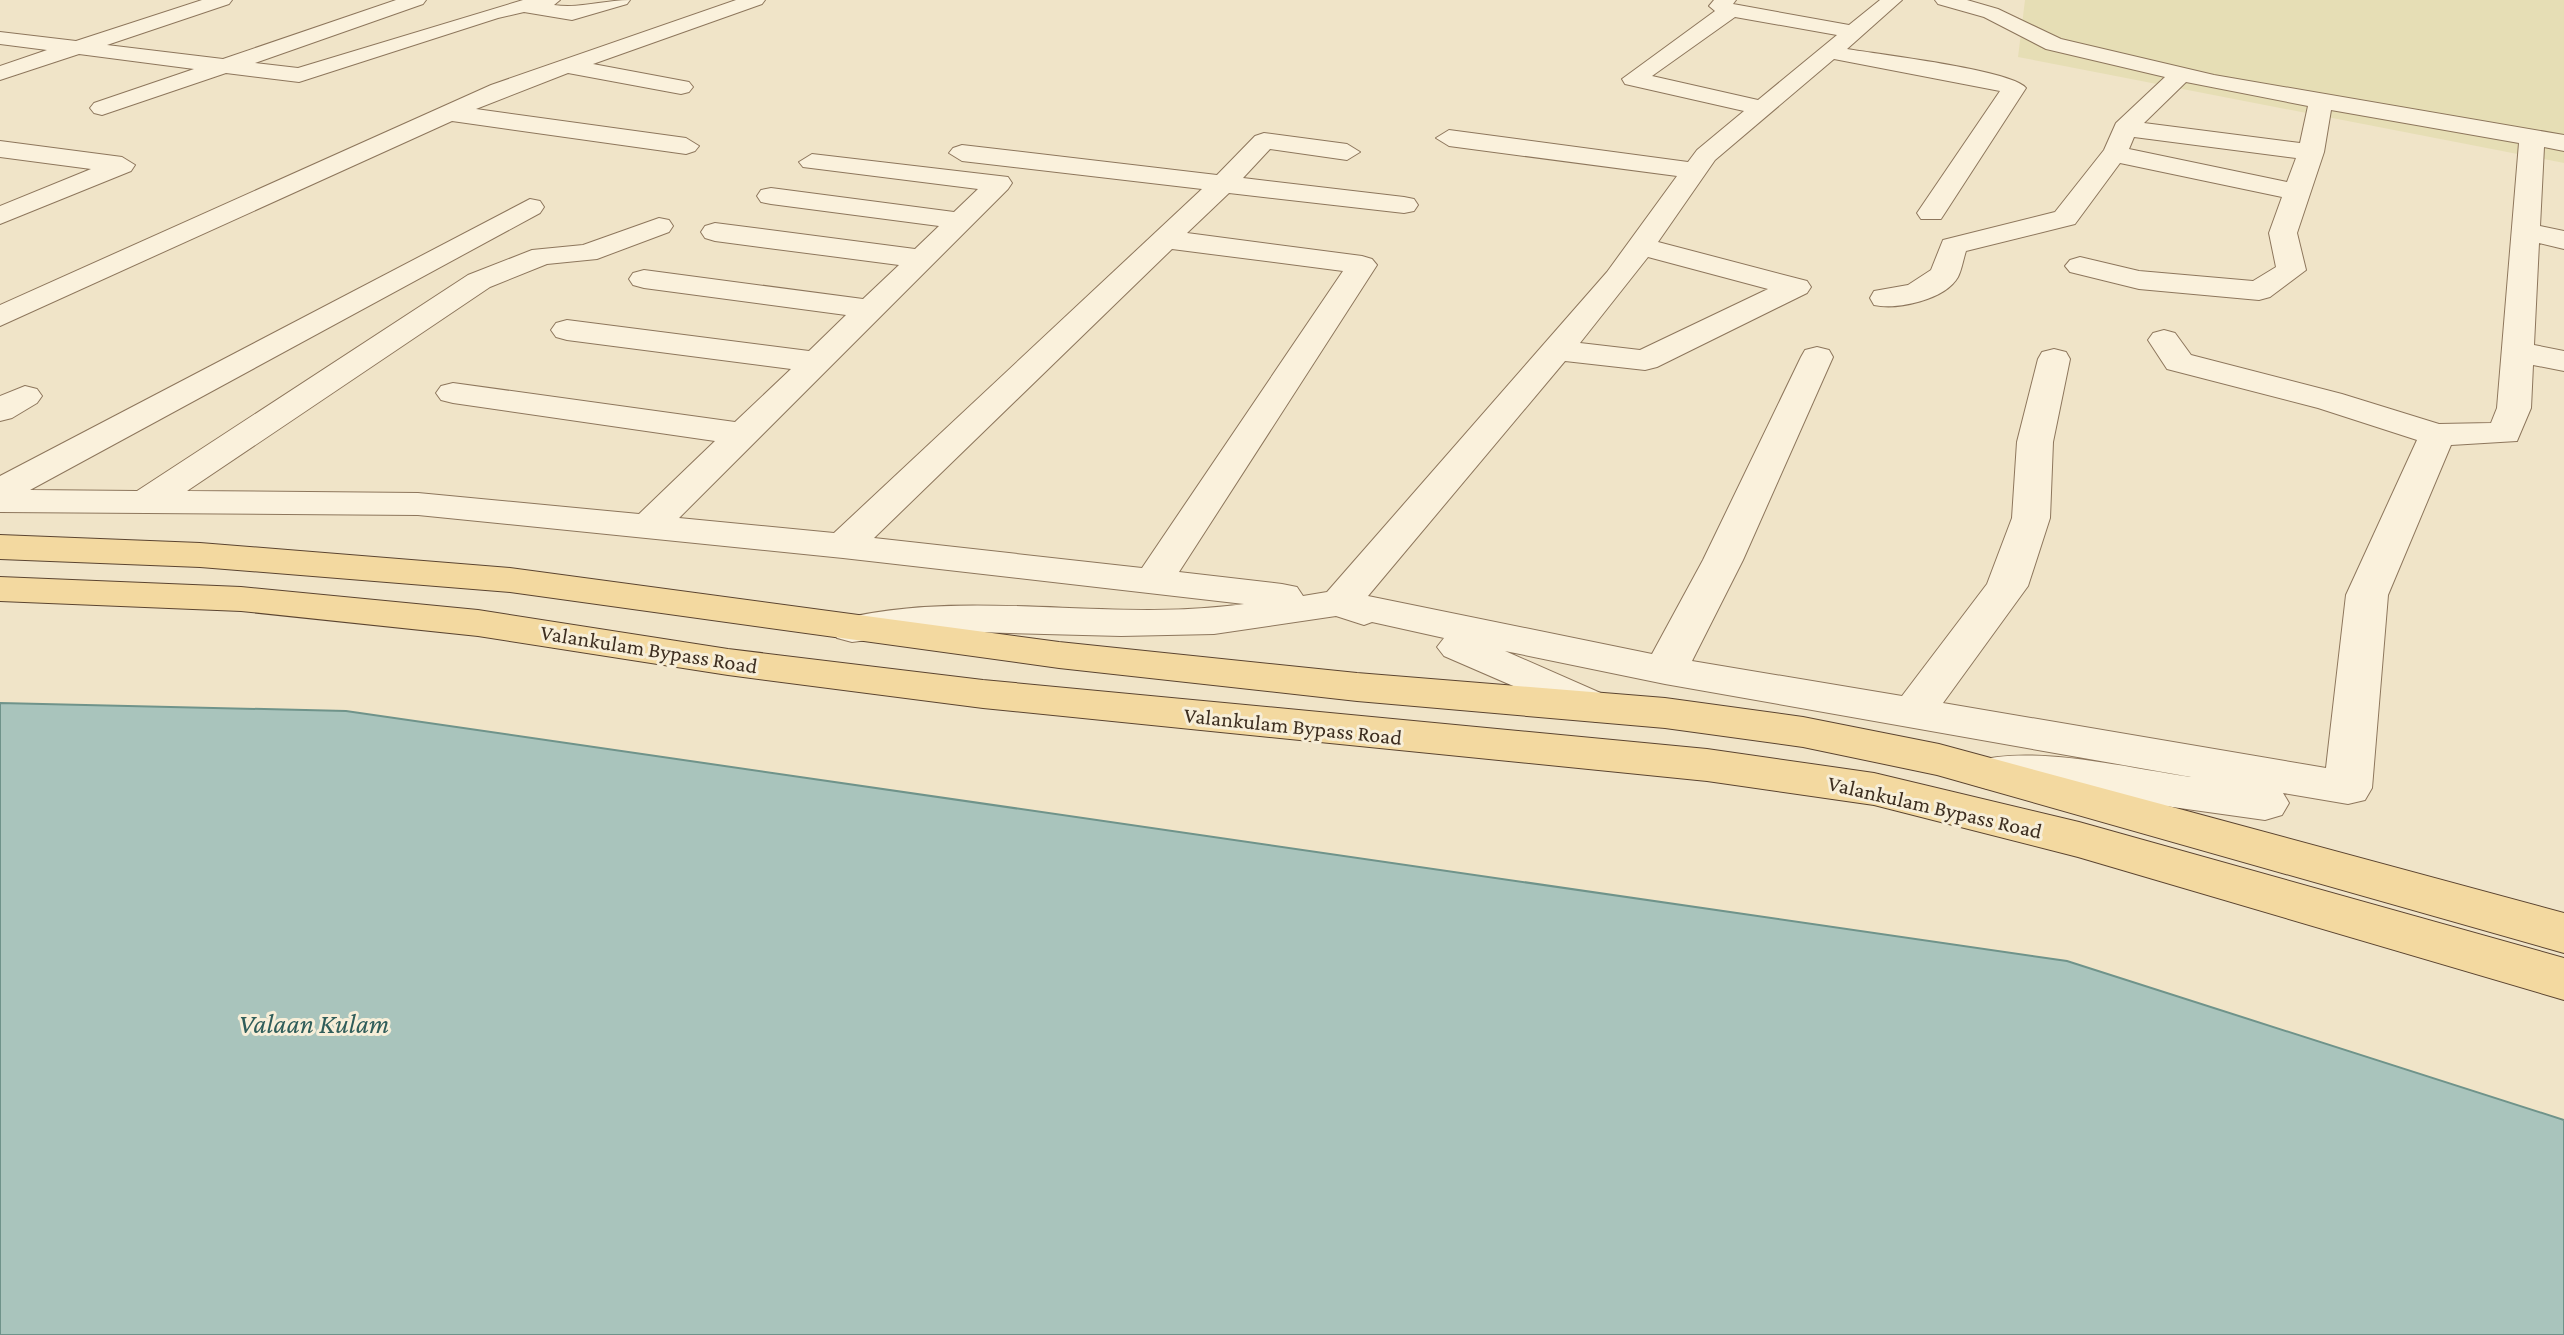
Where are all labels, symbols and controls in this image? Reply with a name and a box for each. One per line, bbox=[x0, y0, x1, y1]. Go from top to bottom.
street label: Valankulam Bypass Road bbox=[539, 620, 760, 679]
street label: Valankulam Bypass Road bbox=[1183, 702, 1404, 750]
street label: Valankulam Bypass Road bbox=[1825, 770, 2045, 844]
water label: Valaan Kulam bbox=[239, 1008, 389, 1039]

